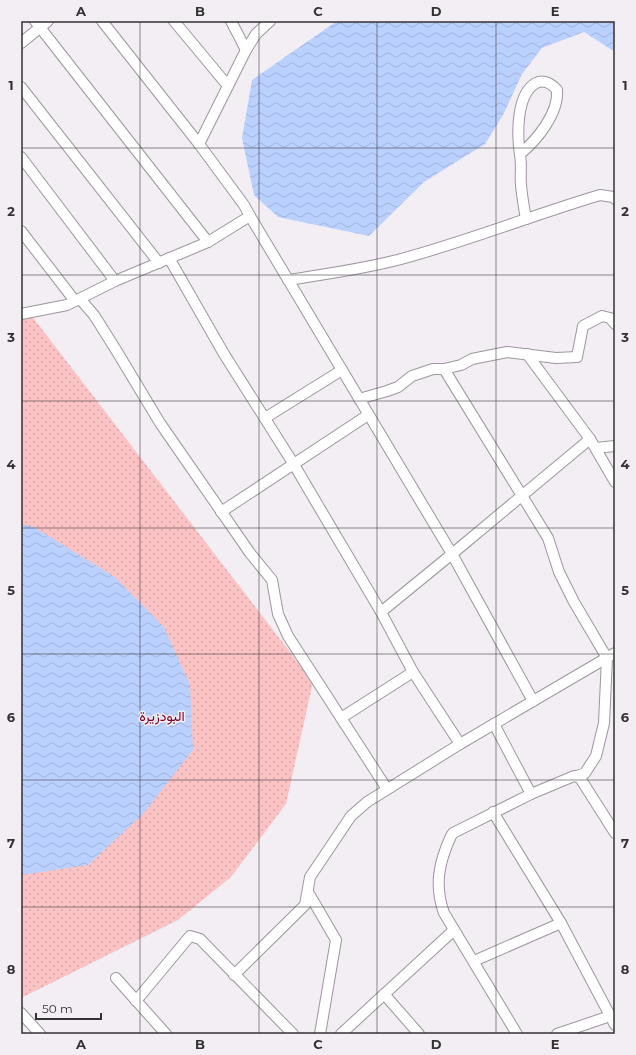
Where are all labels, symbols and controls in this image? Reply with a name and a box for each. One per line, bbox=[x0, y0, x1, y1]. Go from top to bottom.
text: A bbox=[75, 3, 87, 19]
text: B bbox=[195, 3, 205, 19]
text: C bbox=[313, 3, 323, 19]
text: D bbox=[431, 3, 442, 19]
text: E bbox=[551, 3, 560, 19]
text: 1 bbox=[8, 77, 14, 93]
text: 1 bbox=[622, 77, 628, 93]
text: 2 bbox=[7, 203, 15, 219]
text: 2 bbox=[621, 203, 629, 219]
text: 3 bbox=[6, 329, 15, 345]
text: 3 bbox=[620, 329, 629, 345]
text: 4 bbox=[7, 456, 16, 472]
text: 4 bbox=[621, 456, 630, 472]
text: 5 bbox=[7, 582, 15, 598]
text: 5 bbox=[621, 582, 629, 598]
park label: البودزيرة bbox=[139, 707, 185, 725]
text: 6 bbox=[7, 709, 16, 725]
text: 6 bbox=[621, 709, 630, 725]
text: 7 bbox=[7, 835, 15, 851]
text: 7 bbox=[621, 835, 629, 851]
text: 8 bbox=[7, 961, 16, 977]
text: 8 bbox=[621, 961, 630, 977]
scale bar bbox=[36, 995, 101, 1021]
text: 50 m bbox=[42, 1001, 73, 1016]
text: A bbox=[75, 1036, 87, 1052]
text: B bbox=[195, 1036, 205, 1052]
text: C bbox=[313, 1036, 323, 1052]
text: D bbox=[431, 1036, 442, 1052]
text: E bbox=[551, 1036, 560, 1052]

